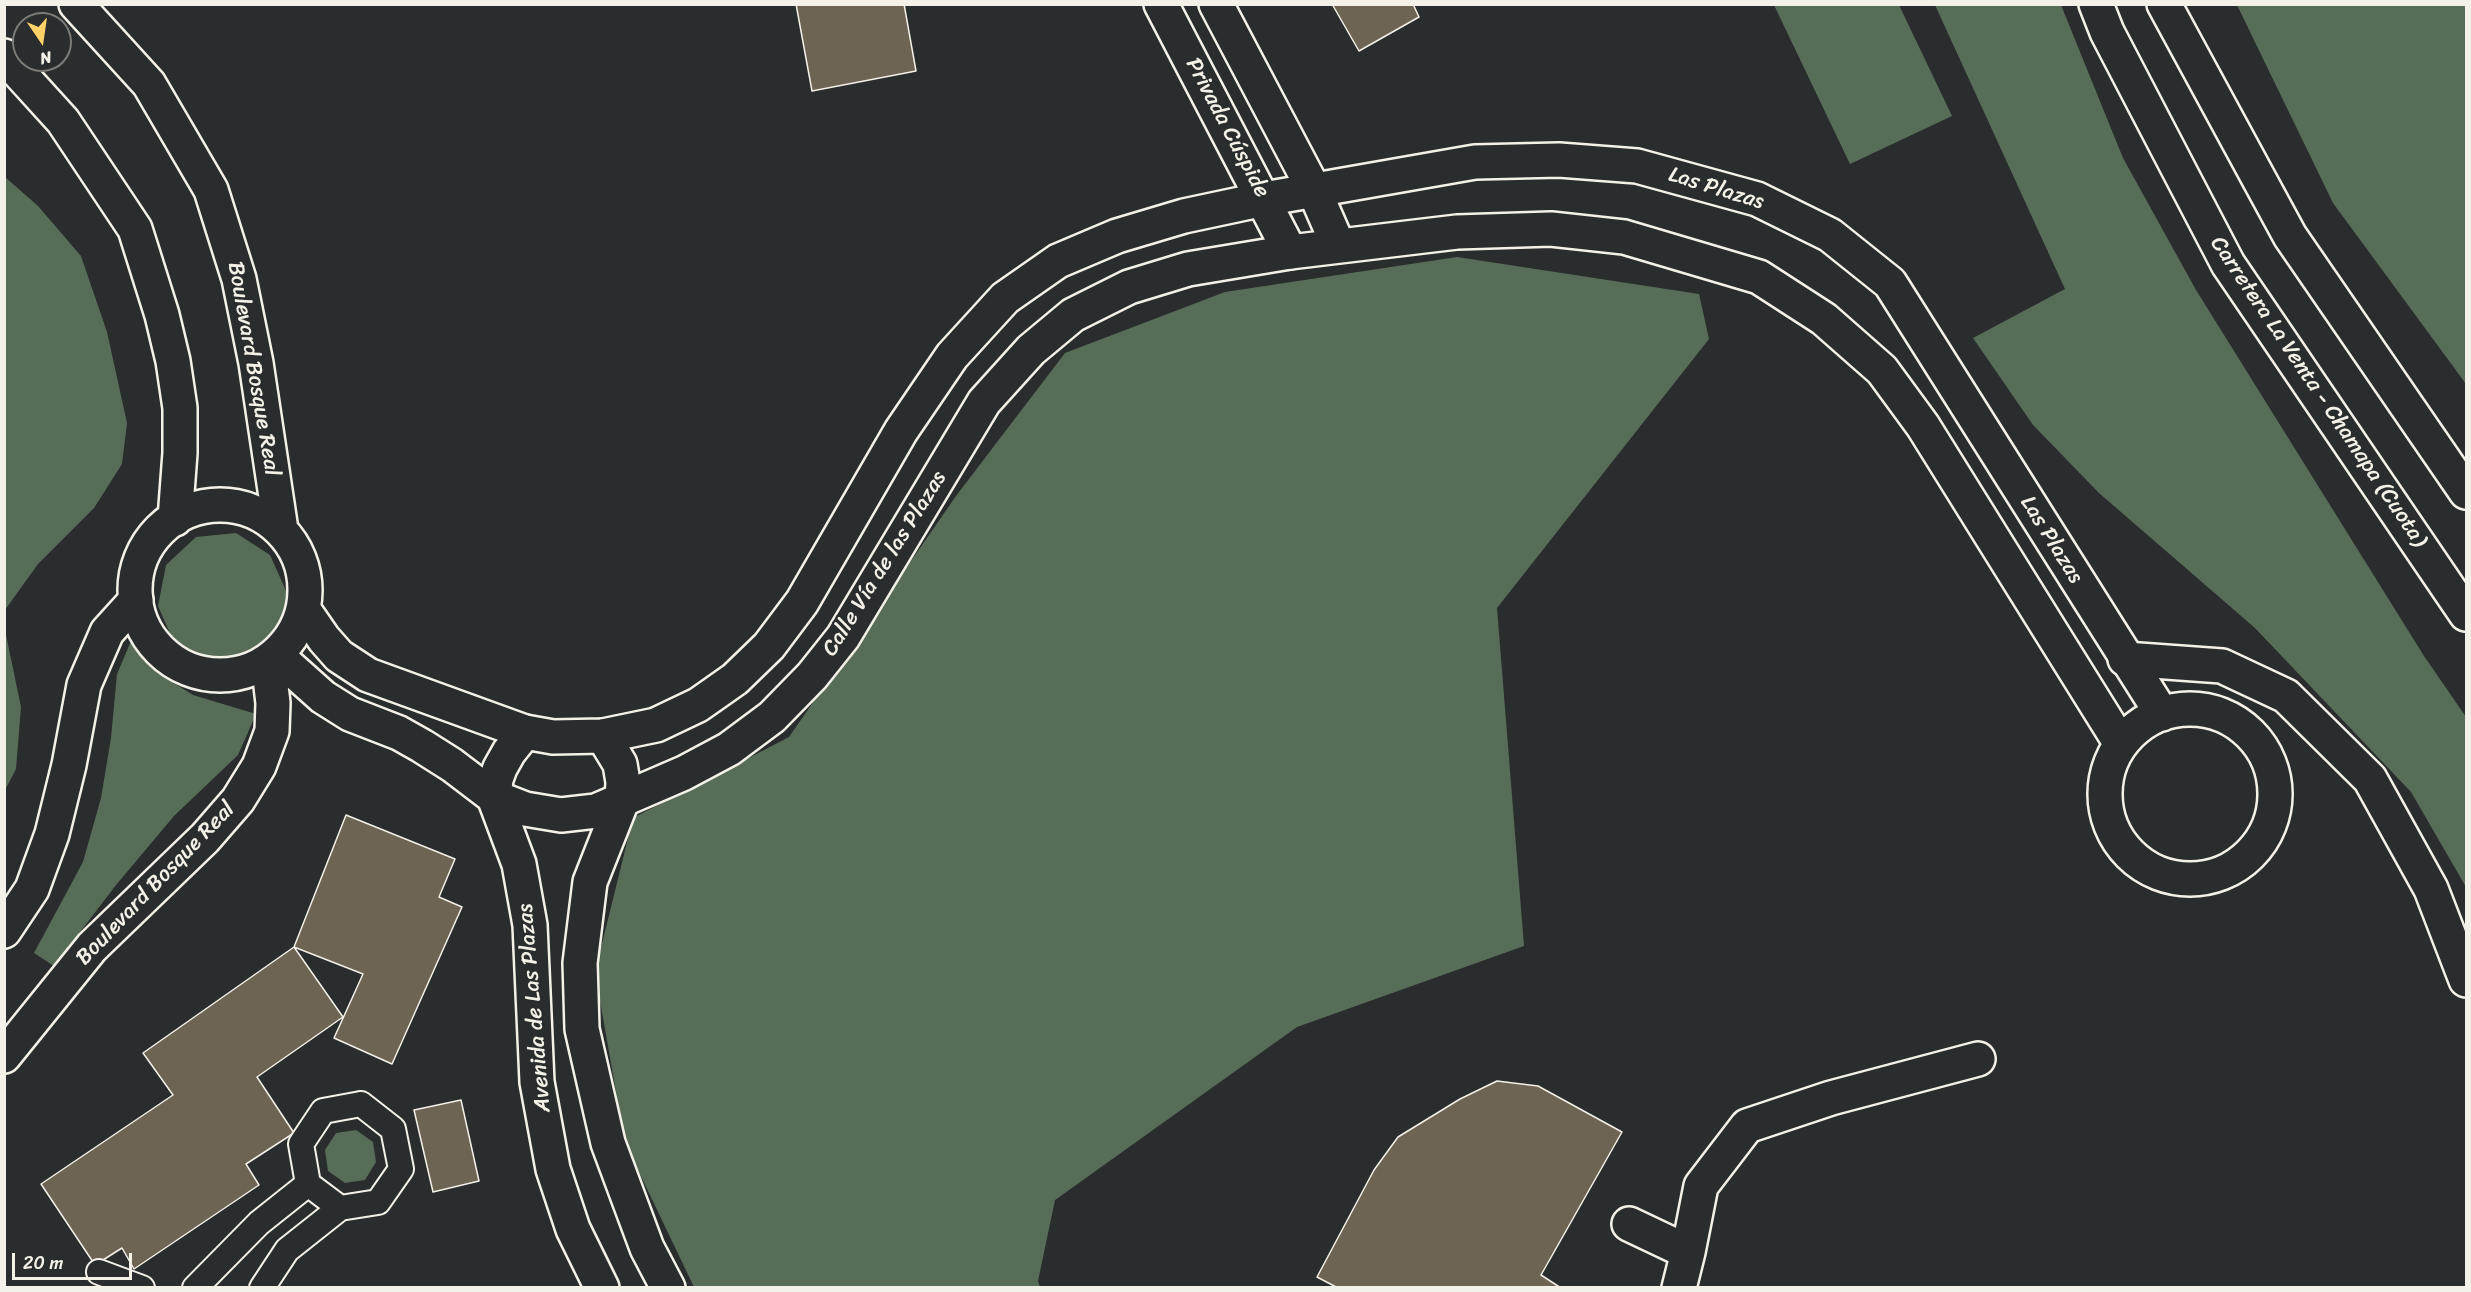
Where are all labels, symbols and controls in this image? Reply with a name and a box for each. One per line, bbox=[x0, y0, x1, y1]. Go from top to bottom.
north arrow bbox=[12, 12, 72, 72]
text: N bbox=[37, 43, 54, 73]
street label: Privada Cúspide bbox=[1179, 54, 1275, 202]
street label: Las Plazas bbox=[1665, 162, 1767, 216]
street label: Carretera La Venta - Chamapa (Cuota) bbox=[2204, 232, 2432, 552]
street label: Boulevard Bosque Real bbox=[221, 260, 285, 478]
street label: Calle Vía de las Plazas bbox=[817, 467, 953, 661]
street label: Las Plazas bbox=[2014, 491, 2088, 589]
street label: Boulevard Bosque Real bbox=[71, 797, 241, 971]
street label: Avenida de Las Plazas bbox=[513, 903, 557, 1113]
scale bar bbox=[15, 1241, 135, 1279]
text: 20 m bbox=[23, 1247, 63, 1279]

